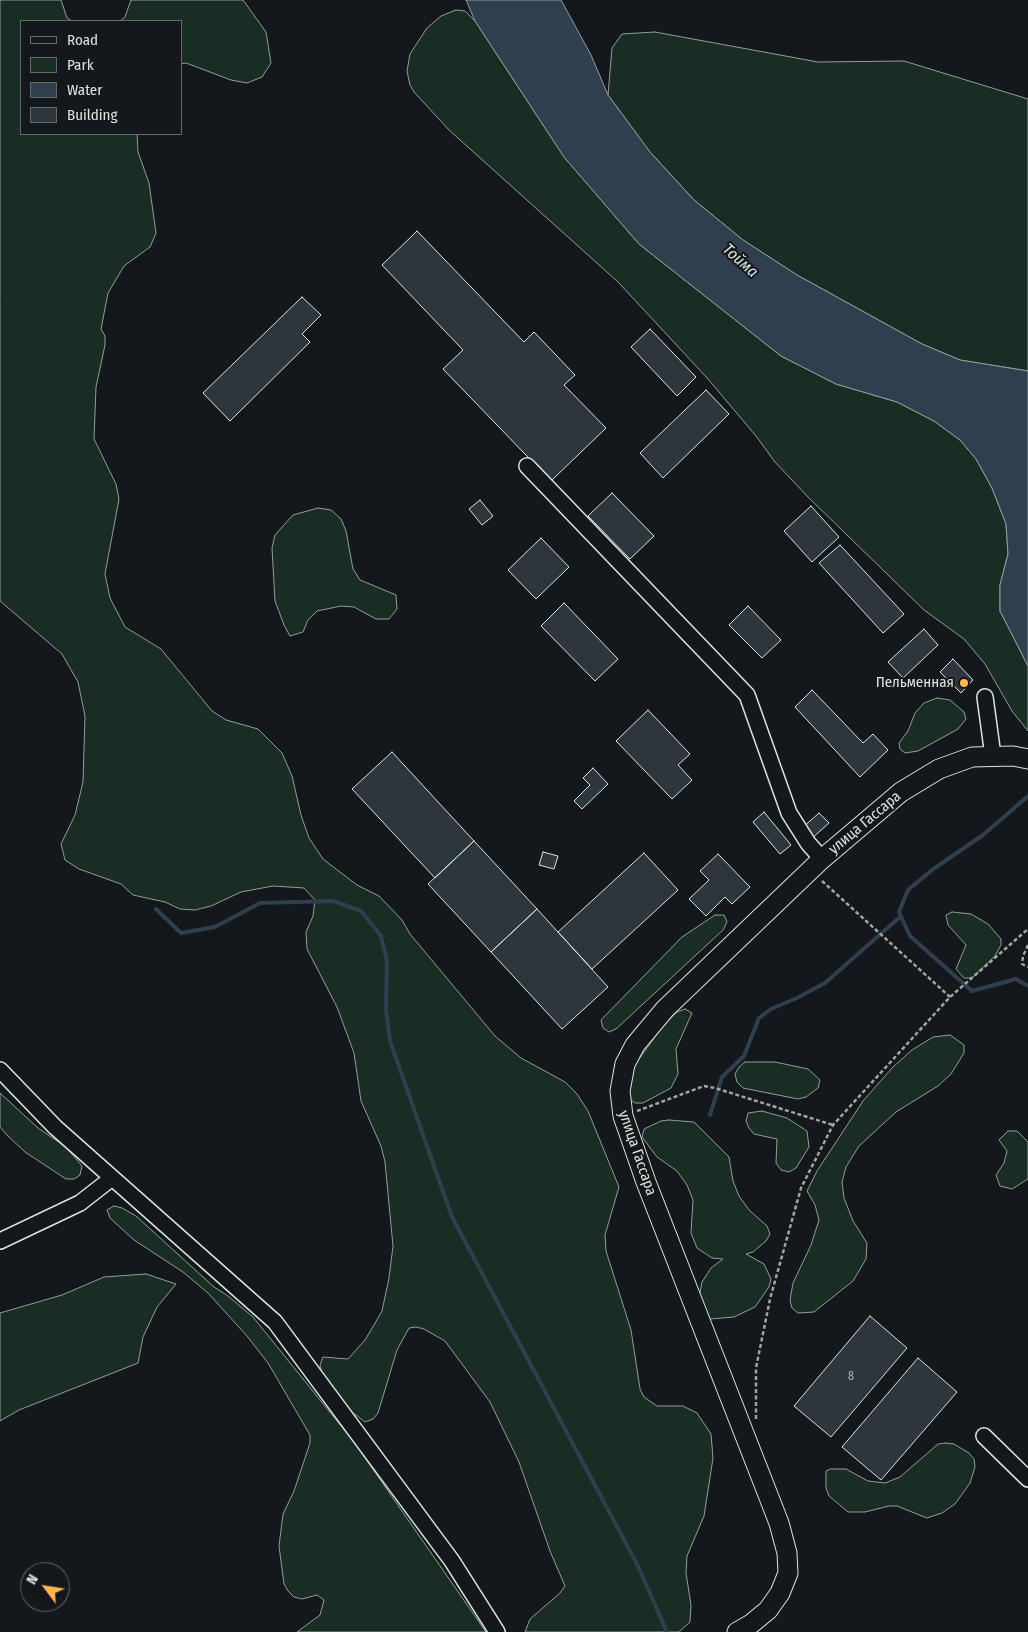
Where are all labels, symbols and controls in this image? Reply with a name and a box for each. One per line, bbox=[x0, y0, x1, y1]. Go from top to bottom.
legend bbox=[20, 20, 182, 135]
text: Road bbox=[67, 31, 98, 49]
text: Park bbox=[67, 56, 94, 74]
text: Water bbox=[67, 81, 102, 99]
text: Building bbox=[67, 106, 118, 124]
water label: Тойма bbox=[718, 240, 762, 282]
place label: Пельменная bbox=[876, 674, 954, 692]
marker: Пельменная bbox=[958, 677, 970, 689]
street label: улица Гассара bbox=[825, 788, 905, 858]
street label: улица Гассара bbox=[614, 1108, 660, 1198]
house number: 8 bbox=[848, 1370, 854, 1384]
north arrow bbox=[20, 1562, 70, 1612]
text: N bbox=[23, 1572, 42, 1588]

